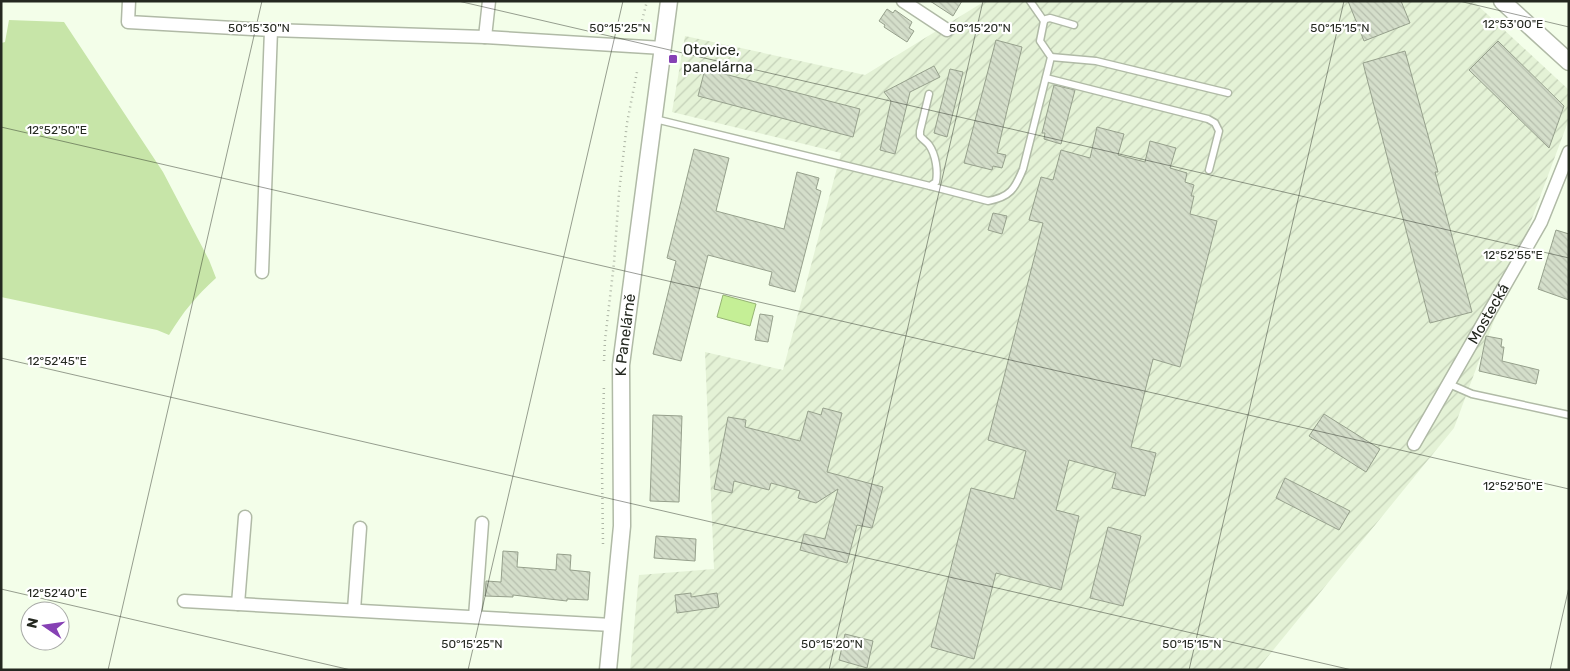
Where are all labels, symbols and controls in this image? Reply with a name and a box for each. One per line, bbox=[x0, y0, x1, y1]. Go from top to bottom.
text: 12°53'00"E bbox=[1483, 17, 1543, 31]
text: 50°15'30"N bbox=[228, 21, 290, 35]
text: 50°15'25"N bbox=[589, 21, 651, 35]
text: 50°15'20"N bbox=[949, 21, 1011, 35]
text: 50°15'15"N bbox=[1310, 21, 1370, 35]
place label: Otovice, panelárna bbox=[683, 41, 753, 76]
marker: Otovice, panelárna bbox=[667, 53, 679, 65]
text: 12°52'50"E bbox=[27, 123, 87, 137]
text: 12°52'55"E bbox=[1483, 248, 1543, 262]
street label: Mostecká bbox=[1464, 280, 1513, 347]
street label: K Panelárně bbox=[612, 293, 639, 376]
text: 12°52'45"E bbox=[27, 354, 87, 368]
text: 12°52'50"E bbox=[1483, 479, 1543, 493]
text: 12°52'40"E bbox=[27, 586, 87, 600]
north arrow bbox=[20, 601, 70, 651]
text: N bbox=[23, 616, 42, 630]
text: 50°15'25"N bbox=[441, 637, 503, 651]
text: 50°15'20"N bbox=[801, 637, 863, 651]
text: 50°15'15"N bbox=[1162, 637, 1222, 651]

